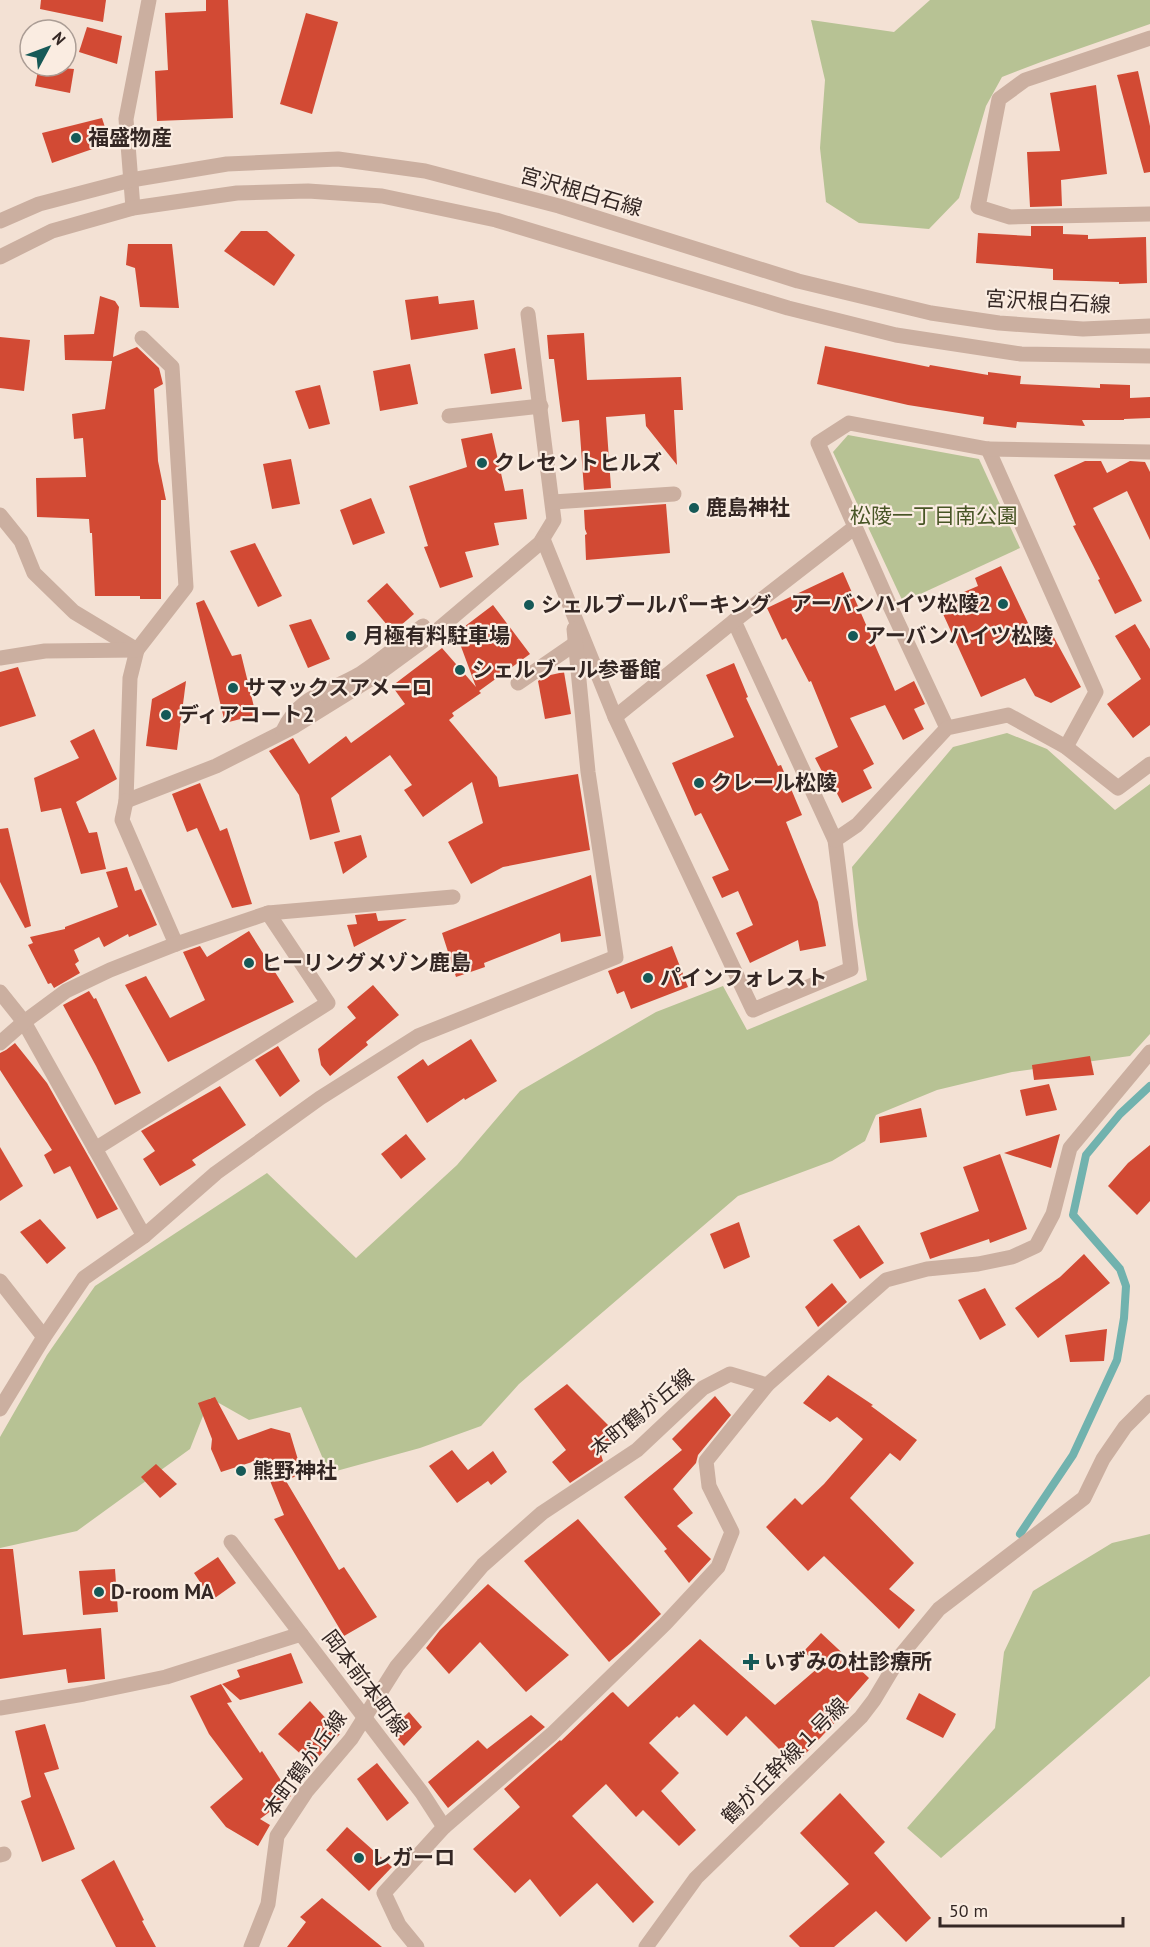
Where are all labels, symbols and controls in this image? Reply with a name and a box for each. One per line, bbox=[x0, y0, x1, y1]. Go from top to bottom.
north arrow bbox=[18, 18, 78, 78]
text: N bbox=[48, 28, 70, 49]
place label: 福盛物産 bbox=[88, 124, 172, 151]
marker: 福盛物産 bbox=[69, 131, 83, 145]
street label: 宮沢根白石線 bbox=[517, 161, 645, 222]
street label: 宮沢根白石線 bbox=[984, 285, 1112, 318]
place label: クレセントヒルズ bbox=[494, 449, 662, 476]
marker: クレセントヒルズ bbox=[475, 456, 489, 470]
place label: 鹿島神社 bbox=[706, 494, 790, 521]
marker: 鹿島神社 bbox=[687, 501, 701, 515]
park label: 松陵一丁目南公園 bbox=[850, 502, 1018, 529]
place label: アーバンハイツ松陵2 bbox=[791, 590, 991, 617]
place label: シェルブールパーキング bbox=[541, 591, 771, 618]
marker: アーバンハイツ松陵2 bbox=[996, 597, 1010, 611]
marker: シェルブールパーキング bbox=[522, 598, 536, 612]
place label: 月極有料駐車場 bbox=[363, 622, 510, 649]
place label: アーバンハイツ松陵 bbox=[865, 622, 1053, 649]
marker: 月極有料駐車場 bbox=[344, 629, 358, 643]
marker: アーバンハイツ松陵 bbox=[846, 629, 860, 643]
place label: シェルブール参番館 bbox=[472, 656, 661, 683]
marker: シェルブール参番館 bbox=[453, 663, 467, 677]
place label: サマックスアメーロ bbox=[245, 674, 432, 701]
marker: サマックスアメーロ bbox=[226, 681, 240, 695]
place label: ディアコート2 bbox=[178, 701, 314, 728]
marker: ディアコート2 bbox=[159, 708, 173, 722]
place label: クレール松陵 bbox=[711, 769, 837, 796]
marker: クレール松陵 bbox=[692, 776, 706, 790]
place label: ヒーリングメゾン鹿島 bbox=[261, 949, 471, 976]
marker: ヒーリングメゾン鹿島 bbox=[242, 956, 256, 970]
place label: パインフォレスト bbox=[660, 964, 827, 991]
marker: パインフォレスト bbox=[641, 971, 655, 985]
street label: 本町鶴が丘線 bbox=[584, 1362, 699, 1463]
place label: 熊野神社 bbox=[253, 1457, 337, 1484]
marker: 熊野神社 bbox=[234, 1464, 248, 1478]
place label: D-room MA bbox=[111, 1578, 214, 1605]
marker: D-room MA bbox=[92, 1585, 106, 1599]
street label: 岡本前本町線 bbox=[317, 1624, 414, 1741]
place label: いずみの杜診療所 bbox=[764, 1648, 932, 1675]
marker: いずみの杜診療所 bbox=[742, 1653, 760, 1671]
street label: 鶴が丘幹線１号線 bbox=[716, 1692, 854, 1830]
street label: 本町鶴が丘線 bbox=[257, 1705, 353, 1823]
place label: レガーロ bbox=[371, 1844, 455, 1871]
marker: レガーロ bbox=[352, 1851, 366, 1865]
scale bar bbox=[940, 1890, 1123, 1928]
text: 50 m bbox=[949, 1899, 988, 1922]

